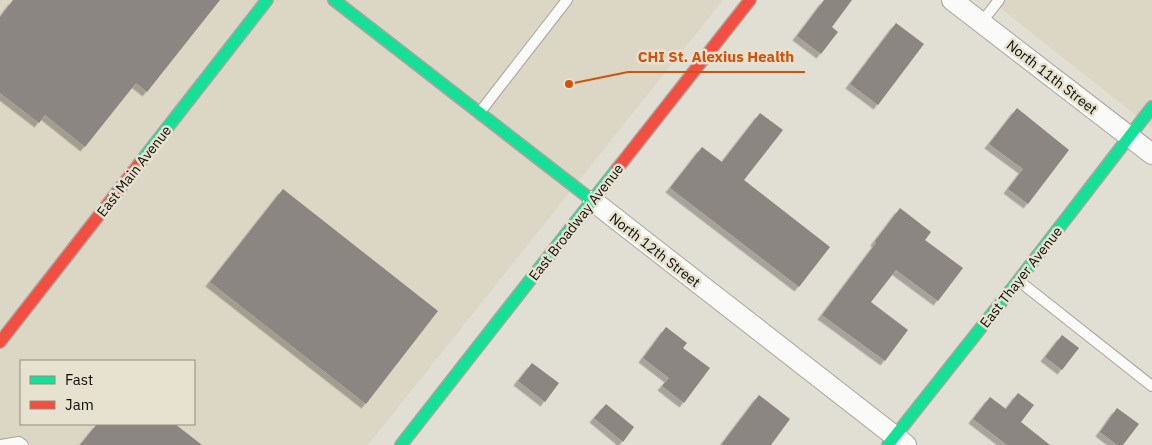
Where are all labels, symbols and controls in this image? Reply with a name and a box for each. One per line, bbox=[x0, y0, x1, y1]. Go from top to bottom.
street label: North 11th Street bbox=[1003, 36, 1101, 118]
callout: CHI St. Alexius Health bbox=[628, 42, 805, 72]
text: CHI St. Alexius Health bbox=[638, 47, 794, 66]
street label: East Main Avenue bbox=[93, 122, 175, 220]
street label: East Broadway Avenue bbox=[525, 160, 627, 284]
street label: North 12th Street bbox=[606, 209, 704, 291]
street label: East Thayer Avenue bbox=[976, 222, 1066, 331]
legend bbox=[20, 360, 195, 425]
text: Fast bbox=[65, 370, 93, 389]
text: Jam bbox=[65, 395, 94, 414]

